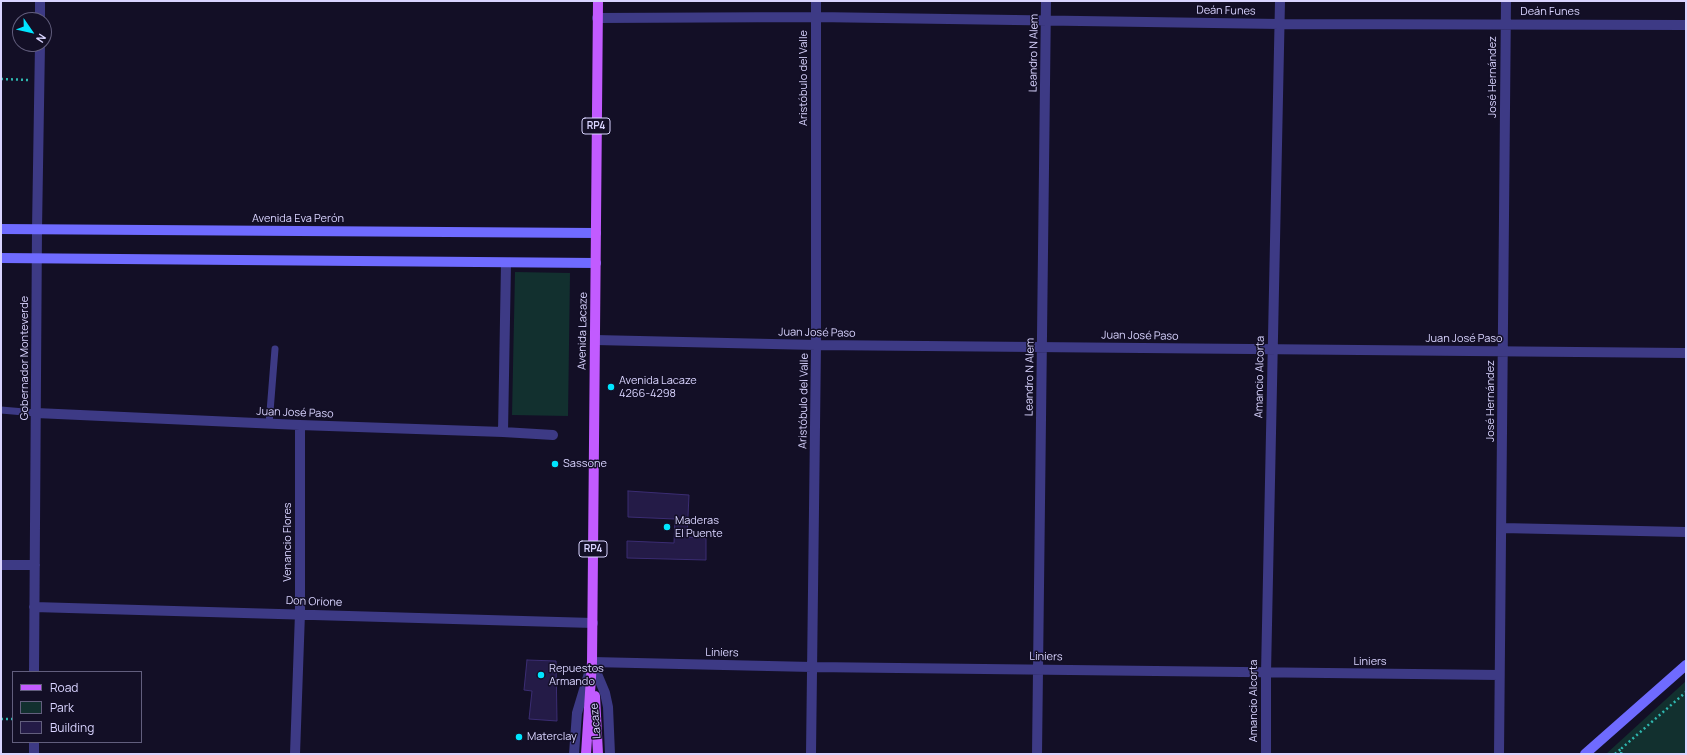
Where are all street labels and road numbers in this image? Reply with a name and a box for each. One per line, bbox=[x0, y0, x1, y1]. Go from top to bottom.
street label: Deán Funes bbox=[1196, 4, 1256, 18]
street label: Deán Funes bbox=[1520, 5, 1580, 19]
street label: Leandro N Alem bbox=[1027, 14, 1041, 92]
street label: Aristóbulo del Valle bbox=[797, 30, 811, 126]
street label: José Hernández bbox=[1486, 36, 1500, 118]
road number: RP4 bbox=[582, 118, 610, 134]
street label: Avenida Eva Perón bbox=[252, 212, 344, 226]
street label: Avenida Lacaze bbox=[576, 292, 590, 370]
street label: Gobernador Monteverde bbox=[18, 296, 32, 420]
street label: Juan José Paso bbox=[778, 326, 856, 340]
street label: Juan José Paso bbox=[1101, 329, 1179, 343]
street label: Juan José Paso bbox=[1425, 332, 1503, 346]
street label: Amancio Alcorta bbox=[1253, 336, 1267, 418]
street label: Leandro N Alem bbox=[1023, 338, 1037, 416]
street label: Aristóbulo del Valle bbox=[797, 353, 811, 449]
street label: José Hernández bbox=[1484, 360, 1498, 442]
street label: Juan José Paso bbox=[256, 405, 334, 421]
street label: Venancio Flores bbox=[281, 502, 295, 582]
road number: RP4 bbox=[579, 541, 607, 557]
street label: Don Orione bbox=[286, 594, 342, 610]
street label: Liniers bbox=[705, 646, 739, 660]
street label: Liniers bbox=[1029, 650, 1063, 664]
street label: Liniers bbox=[1353, 655, 1387, 669]
street label: Amancio Alcorta bbox=[1247, 660, 1261, 742]
street label: Lacaze bbox=[588, 703, 604, 739]

